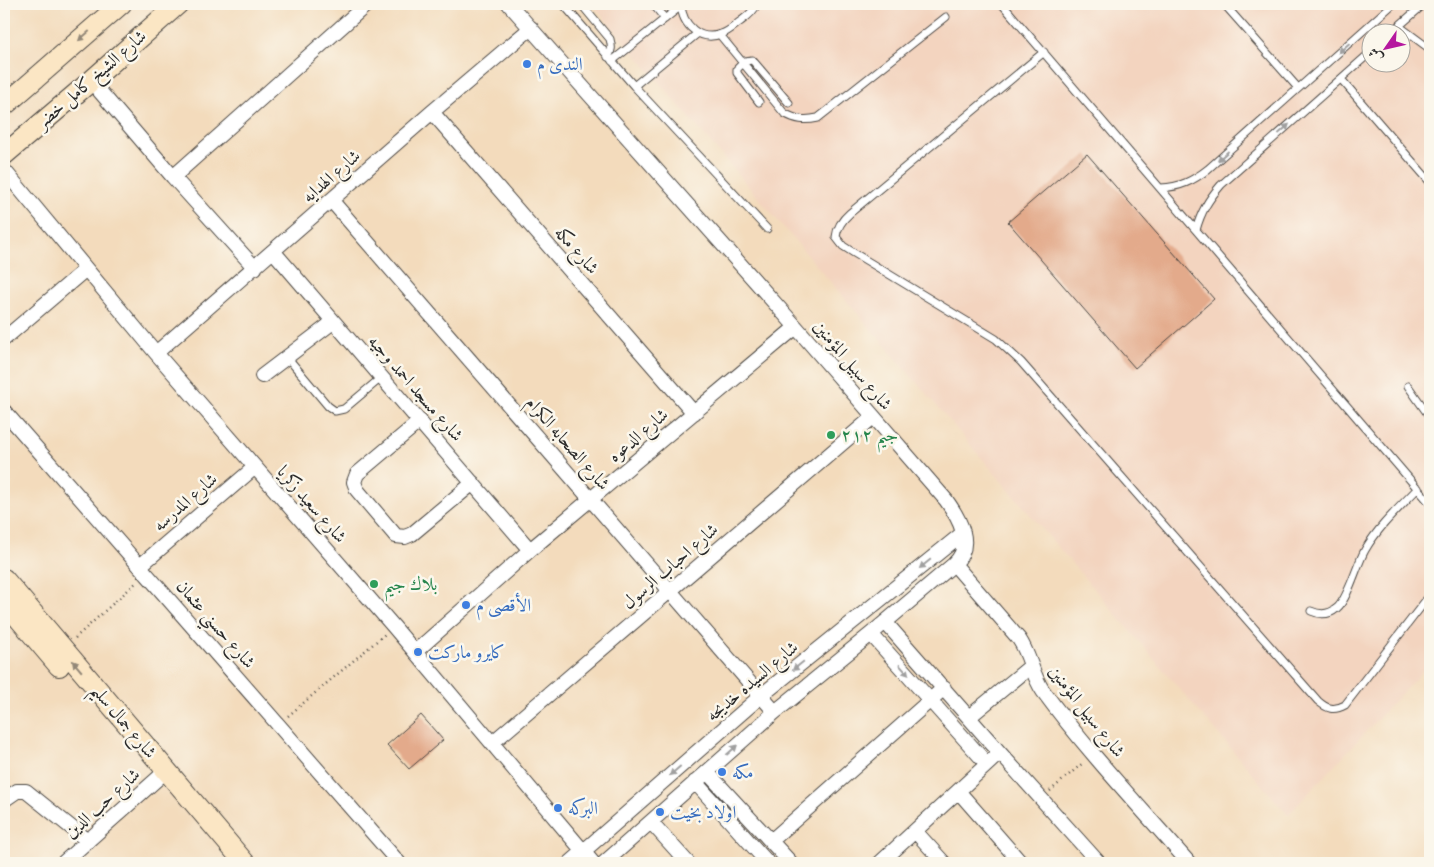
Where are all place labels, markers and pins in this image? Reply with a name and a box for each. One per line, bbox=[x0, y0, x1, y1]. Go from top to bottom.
place label: الندى م bbox=[537, 53, 583, 80]
marker: الندى م bbox=[521, 58, 533, 70]
place label: جيم ٢١٢ bbox=[841, 424, 898, 453]
marker: جيم ٢١٢ bbox=[825, 429, 837, 441]
place label: بلاك جيم bbox=[384, 573, 437, 602]
marker: بلاك جيم bbox=[368, 578, 380, 590]
place label: الأقصى م bbox=[476, 592, 531, 621]
marker: الأقصى م bbox=[460, 599, 472, 611]
place label: كايرو ماركت bbox=[428, 641, 505, 663]
marker: كايرو ماركت bbox=[412, 646, 424, 658]
place label: مكه bbox=[732, 761, 753, 783]
marker: مكه bbox=[716, 766, 728, 778]
place label: البركه bbox=[568, 797, 598, 819]
place label: اولاد بخيت bbox=[670, 801, 737, 823]
marker: البركه bbox=[552, 802, 564, 814]
marker: اولاد بخيت bbox=[654, 806, 666, 818]

